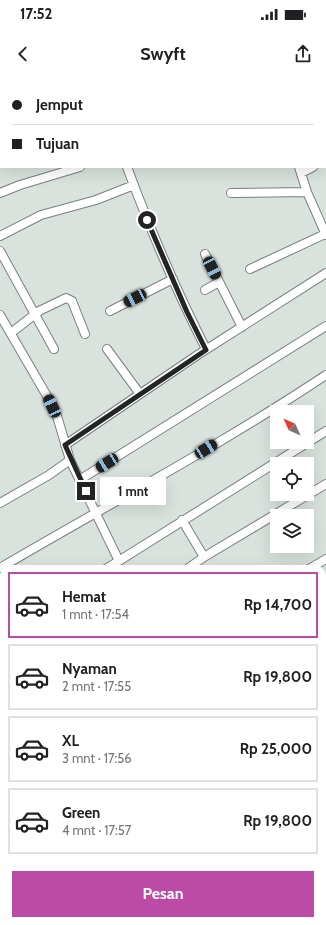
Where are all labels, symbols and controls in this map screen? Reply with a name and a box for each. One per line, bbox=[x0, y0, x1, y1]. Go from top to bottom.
text: 17:52 bbox=[20, 5, 53, 23]
icon: back bbox=[12, 43, 34, 65]
text: Swyft bbox=[140, 43, 186, 65]
icon: share bbox=[292, 43, 314, 65]
text: Jemput bbox=[36, 96, 83, 114]
text: Tujuan bbox=[36, 135, 79, 153]
route start bbox=[138, 211, 156, 229]
car bbox=[201, 255, 223, 281]
car bbox=[122, 287, 148, 309]
car bbox=[41, 393, 63, 419]
north arrow bbox=[270, 405, 314, 449]
map controls bbox=[270, 405, 314, 553]
car bbox=[193, 438, 219, 460]
car bbox=[94, 452, 120, 474]
button: locate bbox=[270, 457, 314, 501]
callout: 1 mnt bbox=[100, 477, 166, 505]
route end bbox=[77, 482, 95, 500]
text: 1 mnt bbox=[118, 483, 148, 499]
button: layers bbox=[270, 509, 314, 553]
icon: car bbox=[14, 587, 50, 623]
text: Hemat bbox=[62, 588, 106, 606]
text: Rp 14,700 bbox=[244, 596, 312, 614]
text: 1 mnt · 17:54 bbox=[62, 606, 129, 622]
icon: car bbox=[14, 659, 50, 695]
text: Nyaman bbox=[62, 660, 117, 678]
text: Rp 19,800 bbox=[243, 668, 312, 686]
text: 2 mnt · 17:55 bbox=[62, 678, 131, 694]
icon: car bbox=[14, 731, 50, 767]
text: XL bbox=[62, 732, 79, 750]
text: Rp 25,000 bbox=[240, 740, 312, 758]
text: 3 mnt · 17:56 bbox=[62, 750, 132, 766]
icon: car bbox=[14, 803, 50, 839]
text: Green bbox=[62, 804, 100, 822]
text: Rp 19,800 bbox=[243, 812, 312, 830]
text: 4 mnt · 17:57 bbox=[62, 822, 131, 838]
button: Pesan bbox=[12, 871, 314, 917]

